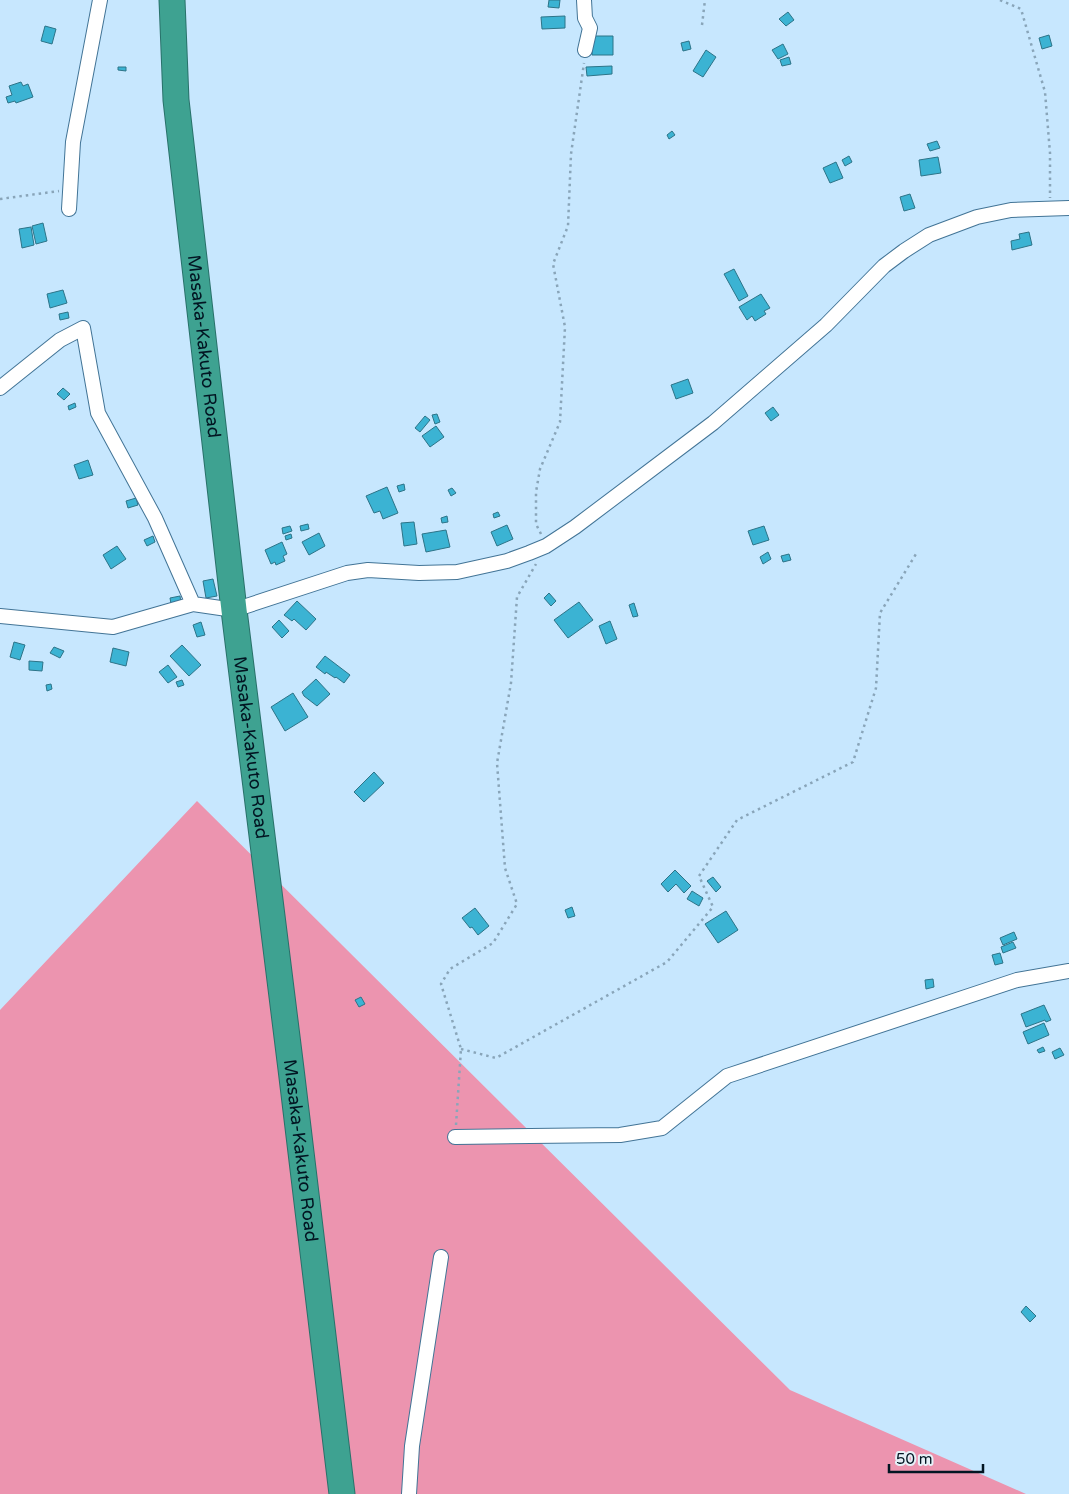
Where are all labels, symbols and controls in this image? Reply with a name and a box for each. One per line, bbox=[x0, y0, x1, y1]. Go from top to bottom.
street label: Masaka-Kakuto Road bbox=[183, 254, 225, 439]
street label: Masaka-Kakuto Road bbox=[229, 655, 273, 840]
street label: Masaka-Kakuto Road bbox=[279, 1058, 323, 1243]
scale bar bbox=[889, 1442, 983, 1474]
text: 50 m bbox=[896, 1450, 933, 1468]

